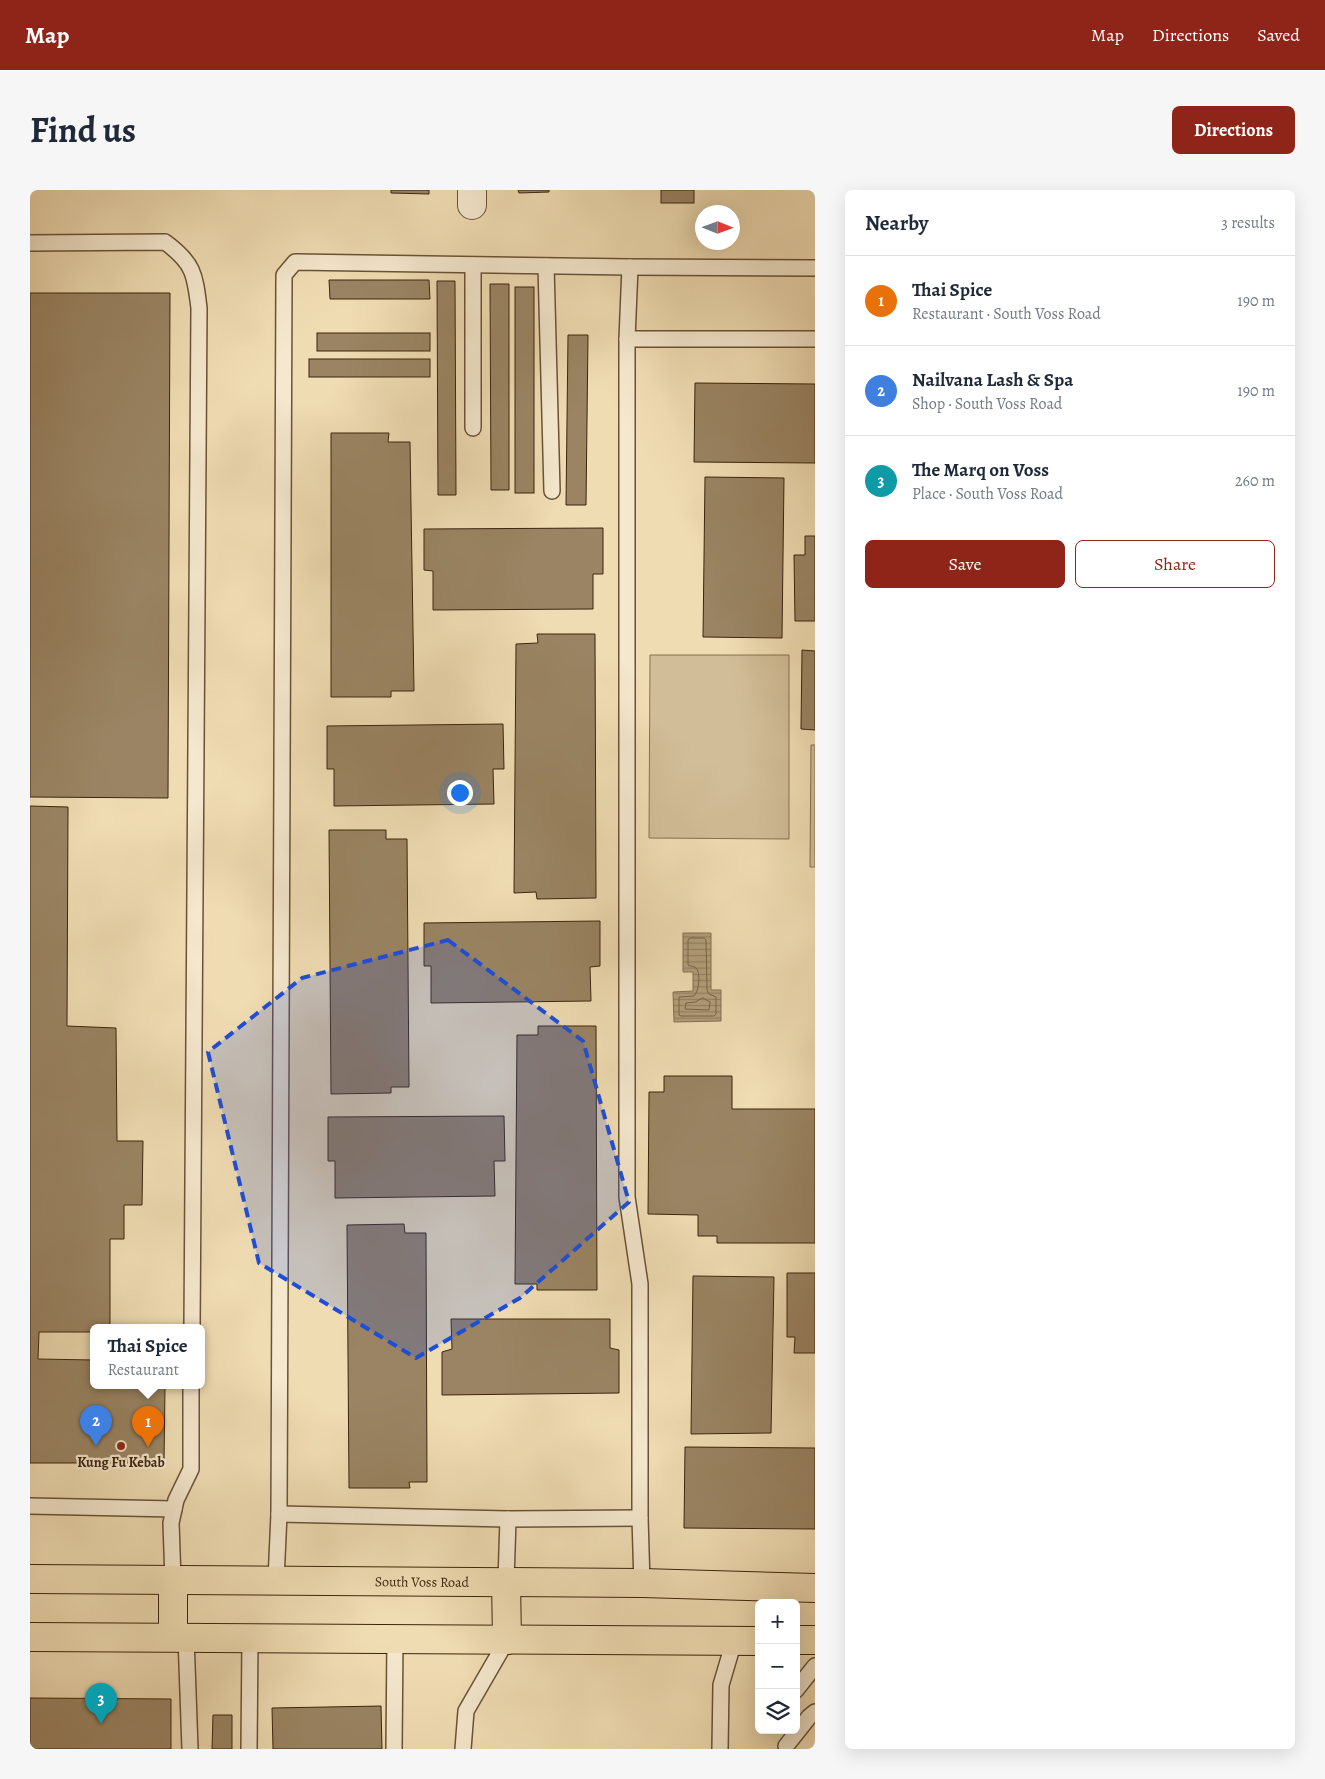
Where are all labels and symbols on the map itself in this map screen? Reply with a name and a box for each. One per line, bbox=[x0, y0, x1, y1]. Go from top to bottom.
north arrow bbox=[695, 205, 740, 250]
your location bbox=[447, 780, 473, 806]
pin: 2 bbox=[80, 1405, 112, 1446]
pin: 1 bbox=[132, 1406, 164, 1447]
marker: Kung Fu Kebab bbox=[115, 1440, 127, 1452]
place label: Kung Fu Kebab bbox=[77, 1453, 165, 1472]
street label: South Voss Road bbox=[375, 1572, 470, 1592]
pin: 3 bbox=[85, 1683, 117, 1724]

